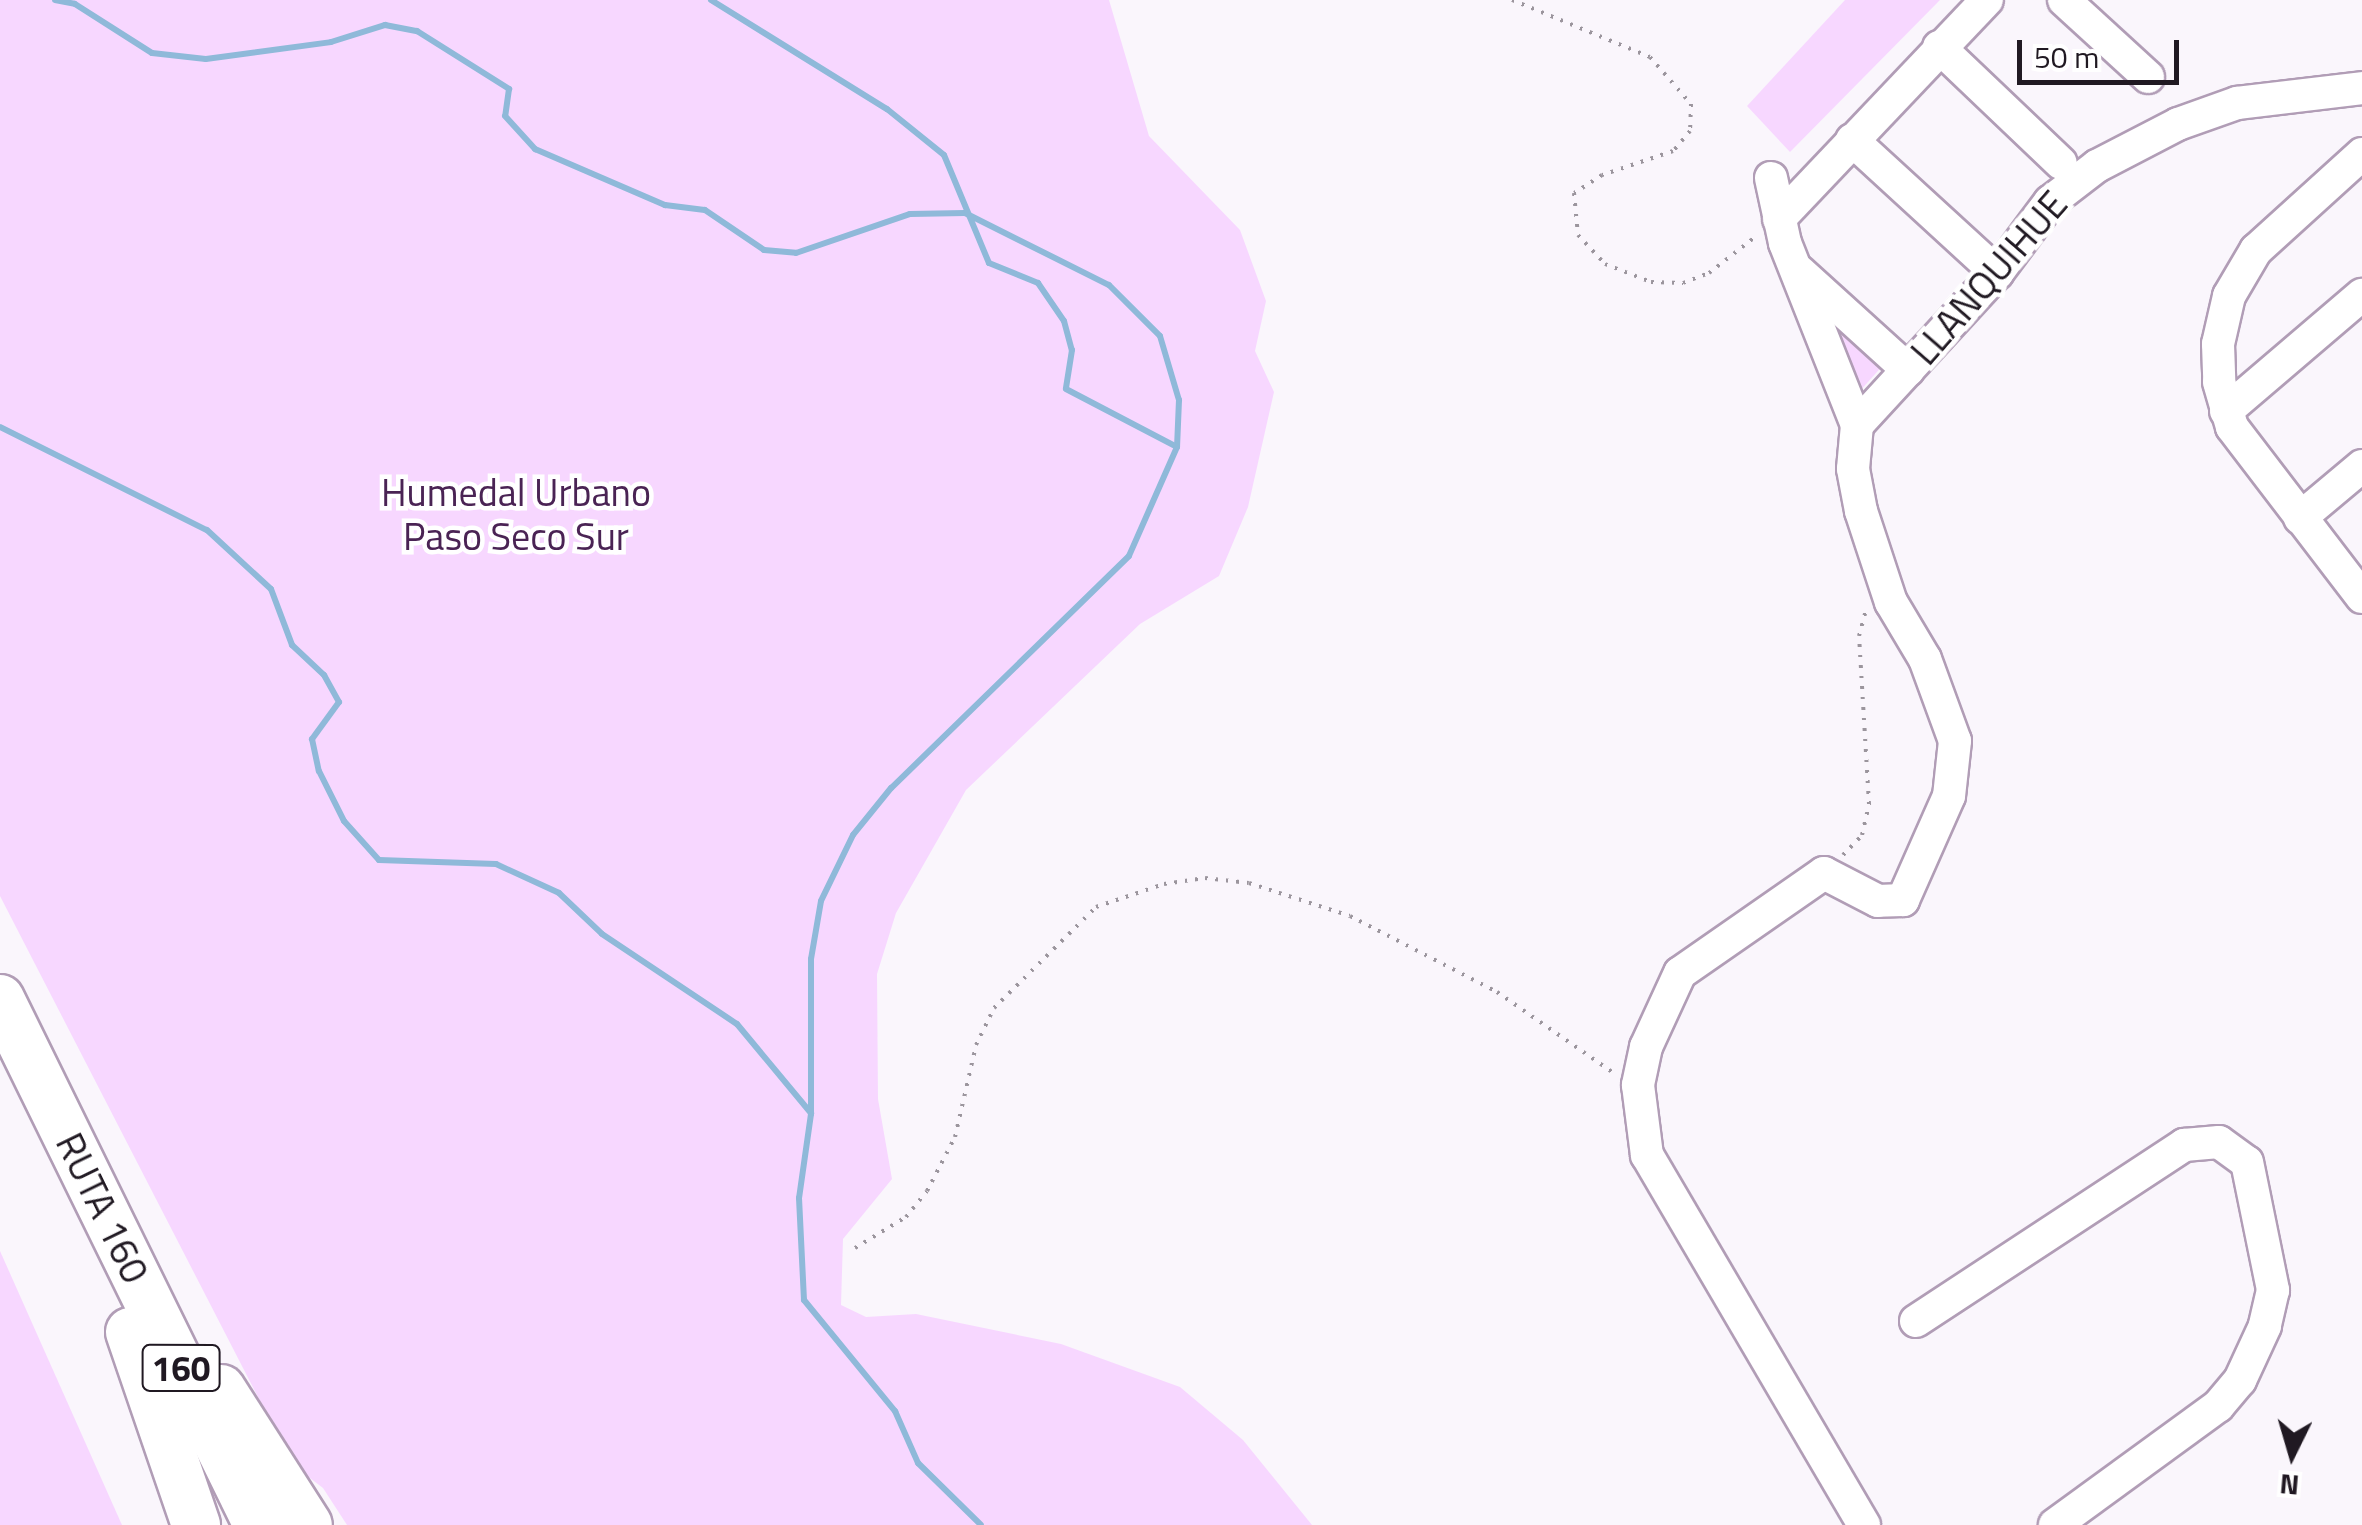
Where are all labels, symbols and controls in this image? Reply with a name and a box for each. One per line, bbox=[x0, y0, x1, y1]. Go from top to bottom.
scale bar bbox=[2022, 20, 2184, 82]
text: 50 m bbox=[2034, 34, 2099, 80]
street label: LLANQUIHUE bbox=[1901, 182, 2077, 374]
park label: Humedal Urbano Paso Seco Sur bbox=[381, 470, 651, 560]
street label: RUTA 160 bbox=[46, 1126, 158, 1290]
road number: 160 bbox=[141, 1338, 221, 1398]
north arrow bbox=[2242, 1405, 2342, 1505]
text: N bbox=[2278, 1463, 2301, 1508]

